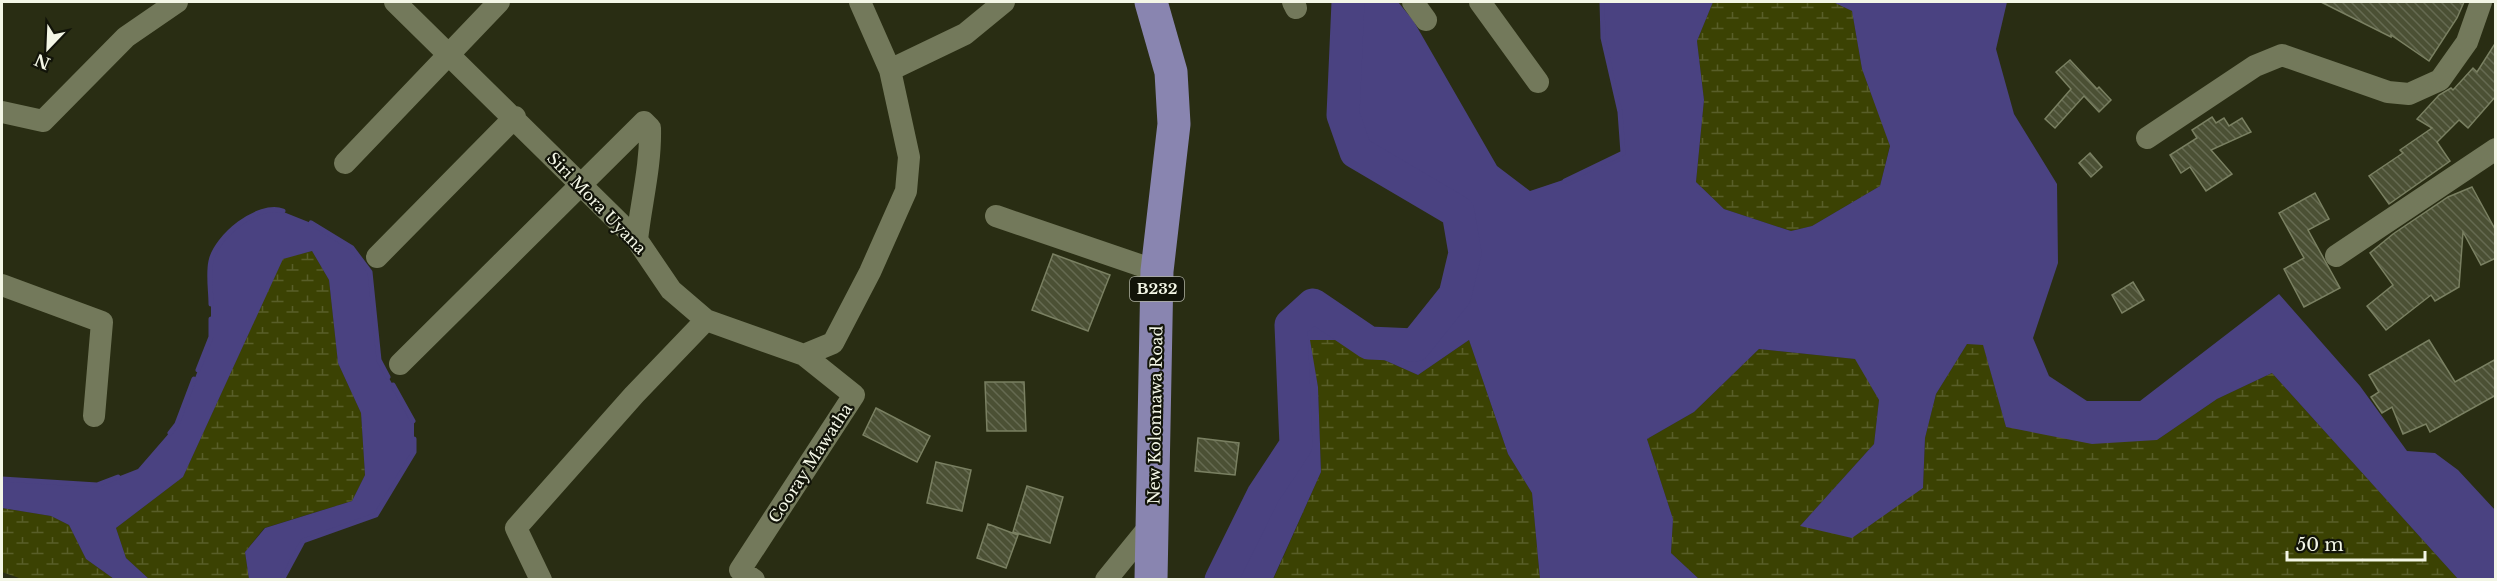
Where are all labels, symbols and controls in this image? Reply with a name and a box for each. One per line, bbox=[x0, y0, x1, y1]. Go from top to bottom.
north arrow bbox=[18, 18, 78, 78]
text: N bbox=[31, 50, 53, 74]
street label: Siri Mora Uyana bbox=[543, 148, 651, 258]
road number: B232 bbox=[1130, 277, 1184, 301]
street label: New Kolonnawa Road bbox=[1143, 325, 1167, 505]
street label: Cooray Mawatha bbox=[764, 399, 856, 527]
scale bar bbox=[2287, 524, 2425, 562]
text: 50 m bbox=[2296, 534, 2344, 556]

